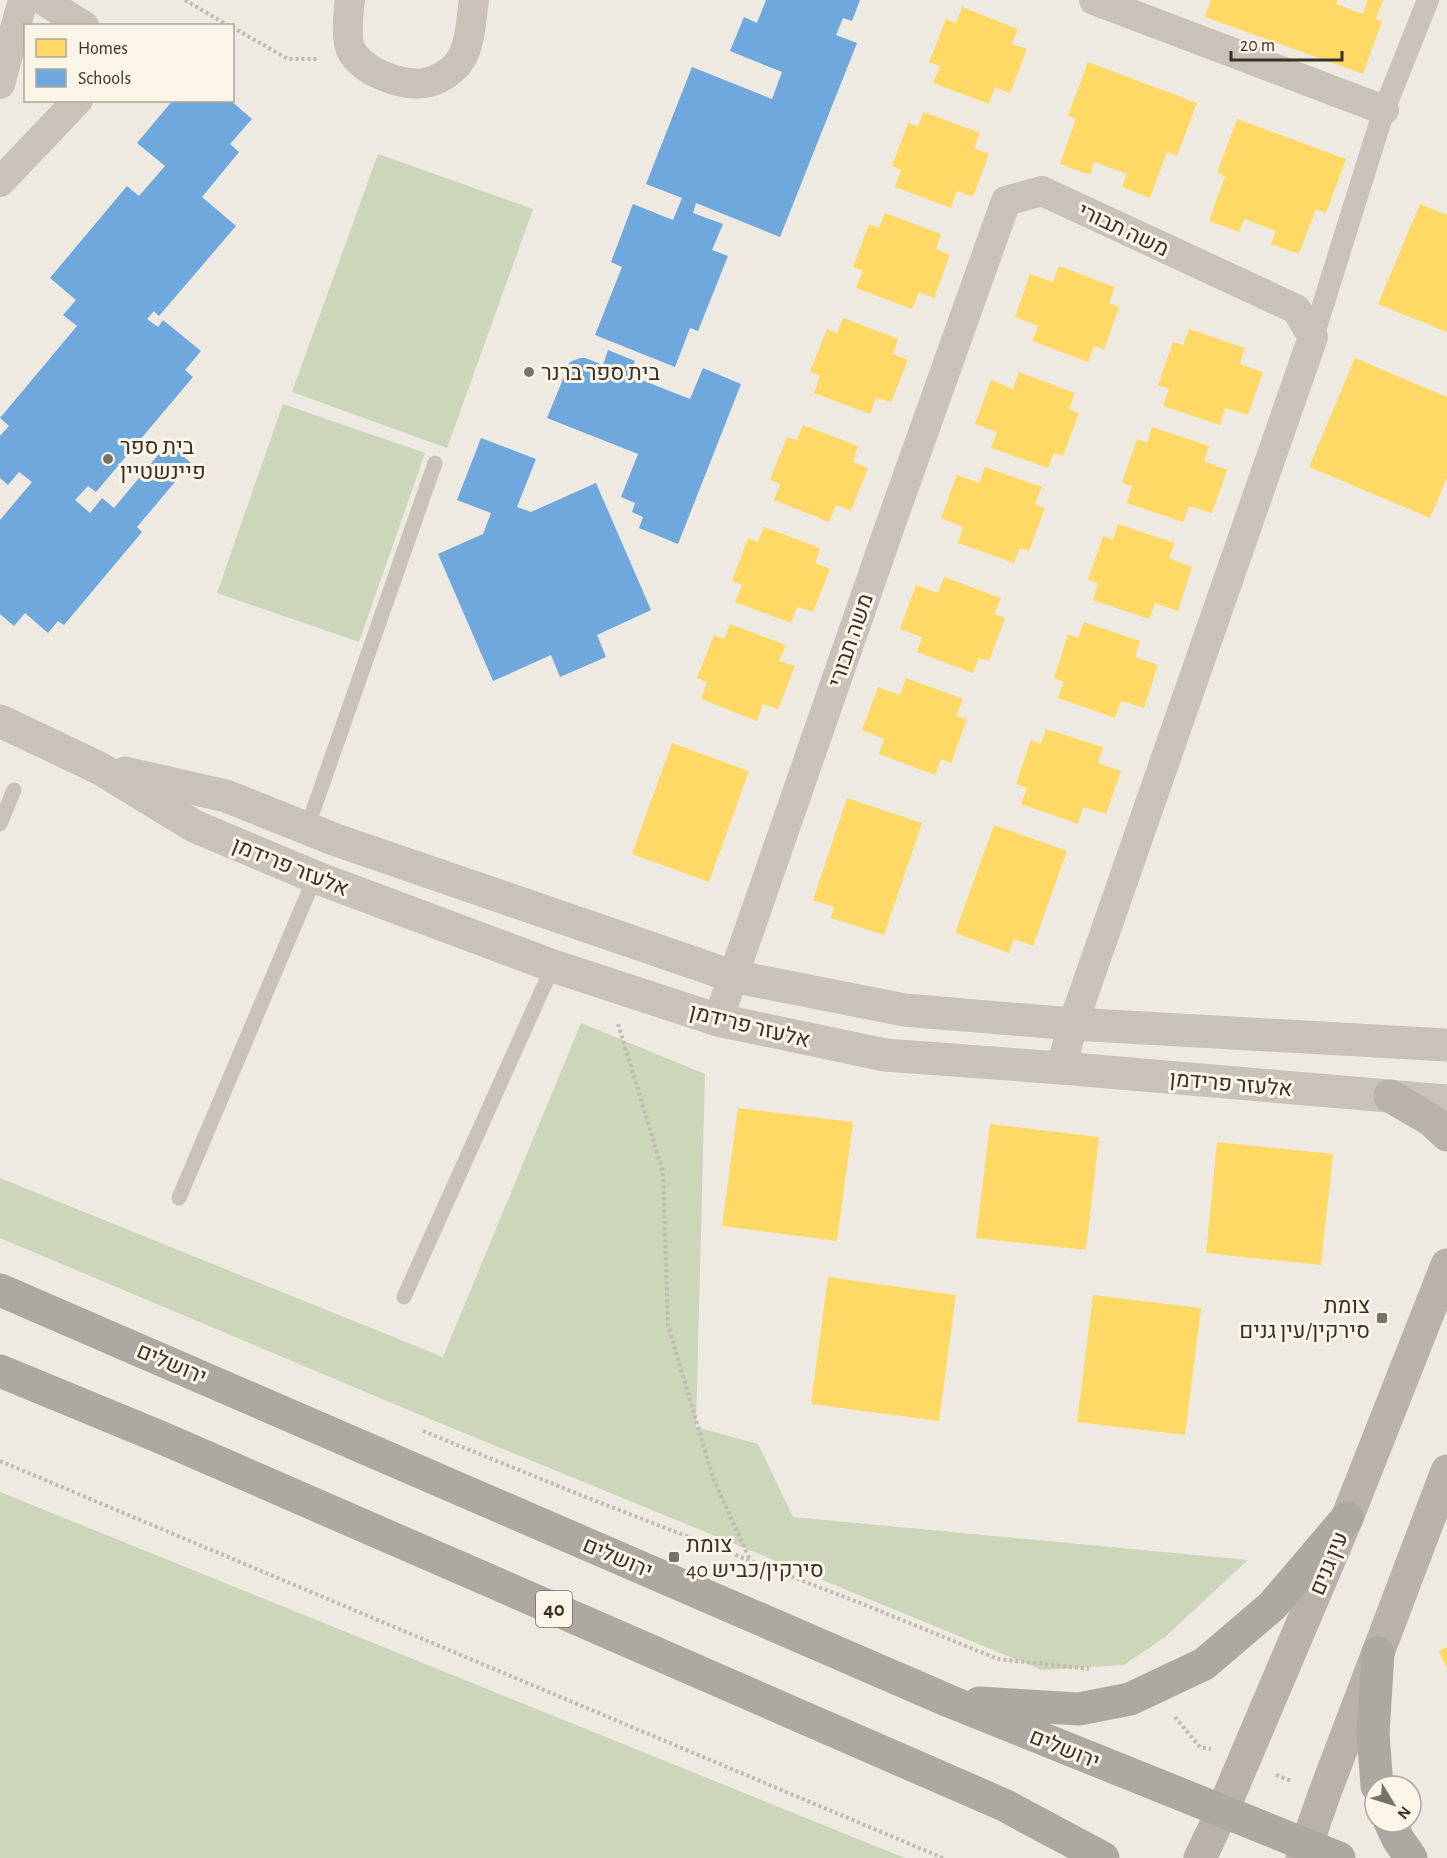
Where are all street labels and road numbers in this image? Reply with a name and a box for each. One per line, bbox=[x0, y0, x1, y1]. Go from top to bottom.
street label: משה תבורי bbox=[1075, 199, 1172, 260]
street label: משה תבורי bbox=[825, 591, 877, 690]
street label: אלעזר פרידמן bbox=[229, 834, 352, 900]
street label: אלעזר פרידמן bbox=[687, 1000, 812, 1052]
street label: אלעזר פרידמן bbox=[1169, 1068, 1293, 1100]
street label: ירושלים bbox=[134, 1339, 210, 1388]
street label: עין גנים bbox=[1306, 1529, 1352, 1598]
street label: ירושלים bbox=[580, 1533, 656, 1582]
road number: 40 bbox=[536, 1591, 572, 1627]
street label: ירושלים bbox=[1027, 1725, 1103, 1773]

